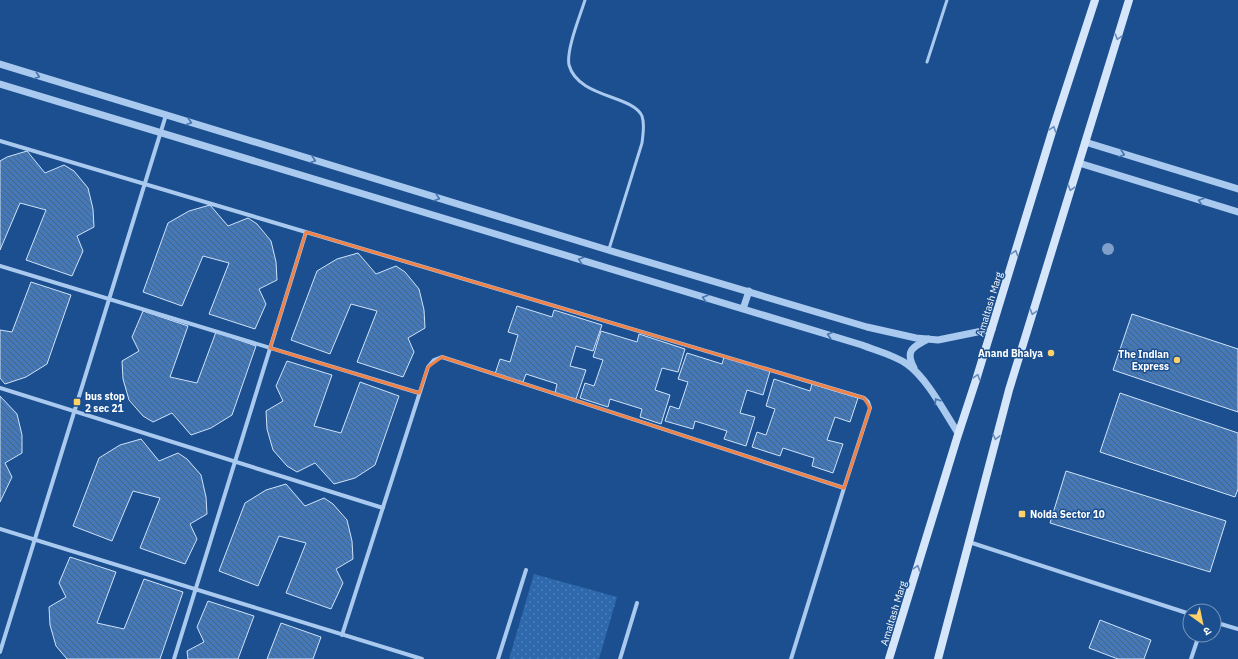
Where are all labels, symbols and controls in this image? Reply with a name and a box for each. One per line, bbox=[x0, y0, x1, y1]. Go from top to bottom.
one-way arrow bbox=[1114, 34, 1123, 41]
one-way arrow bbox=[34, 71, 41, 80]
one-way arrow bbox=[185, 117, 192, 126]
one-way arrow bbox=[1048, 126, 1057, 133]
one-way arrow bbox=[1119, 149, 1126, 158]
one-way arrow bbox=[309, 155, 316, 164]
one-way arrow bbox=[1067, 184, 1076, 191]
one-way arrow bbox=[433, 193, 440, 202]
one-way arrow bbox=[1197, 197, 1204, 205]
one-way arrow bbox=[1010, 250, 1019, 257]
one-way arrow bbox=[578, 256, 585, 265]
street label: Amaltash Marg bbox=[973, 269, 1006, 338]
one-way arrow bbox=[702, 294, 709, 303]
one-way arrow bbox=[1029, 309, 1037, 316]
one-way arrow bbox=[827, 332, 834, 340]
place label: Anand Bhaiya bbox=[978, 347, 1043, 360]
marker: Anand Bhaiya bbox=[1046, 348, 1056, 358]
place label: The Indian Express bbox=[1118, 348, 1169, 373]
marker: The Indian Express bbox=[1172, 355, 1182, 365]
one-way arrow bbox=[972, 374, 981, 381]
place label: bus stop 2 sec 21 bbox=[85, 390, 125, 415]
marker: bus stop 2 sec 21 bbox=[72, 397, 82, 407]
one-way arrow bbox=[935, 398, 942, 405]
one-way arrow bbox=[993, 434, 1001, 440]
place label: Noida Sector 10 bbox=[1030, 508, 1105, 521]
marker: Noida Sector 10 bbox=[1017, 509, 1027, 519]
one-way arrow bbox=[912, 565, 921, 572]
street label: Amaltash Marg bbox=[877, 578, 910, 647]
north arrow bbox=[1182, 603, 1222, 643]
text: उ bbox=[1200, 624, 1214, 639]

